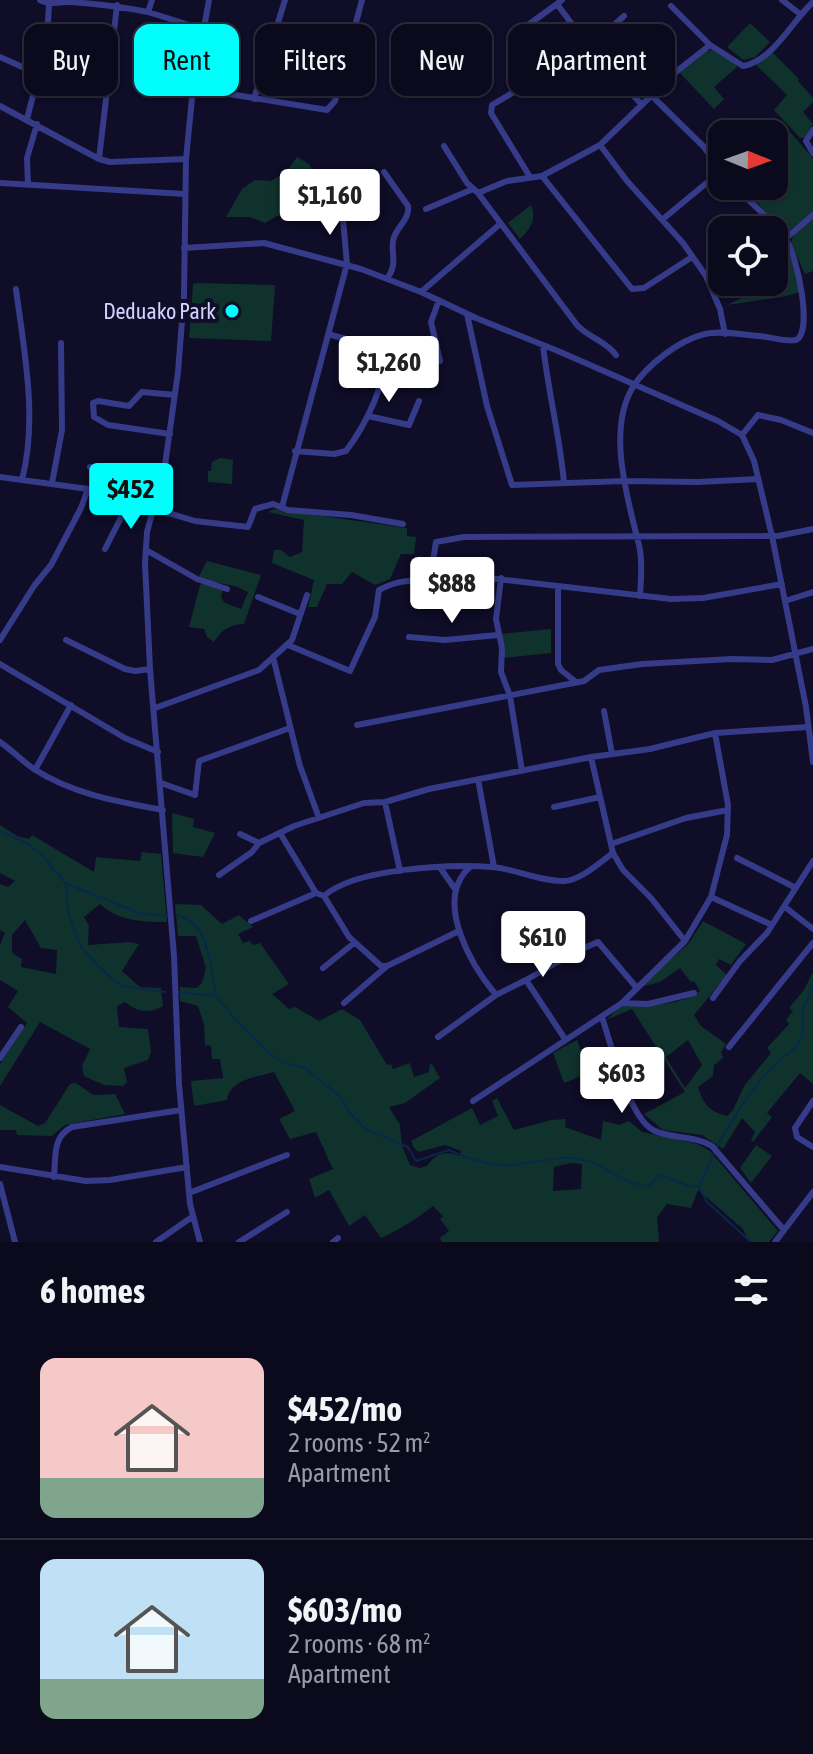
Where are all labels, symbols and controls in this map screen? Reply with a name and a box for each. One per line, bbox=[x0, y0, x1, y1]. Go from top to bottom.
chip: Buy bbox=[24, 24, 118, 96]
chip: Rent bbox=[134, 24, 239, 96]
chip: Filters bbox=[255, 24, 375, 96]
chip: New bbox=[391, 24, 492, 96]
chip: Apartment bbox=[508, 24, 675, 96]
north arrow bbox=[708, 120, 788, 200]
map controls bbox=[708, 120, 788, 296]
pin: $1,160 bbox=[265, 169, 395, 237]
text: $1,160 bbox=[298, 180, 362, 210]
button: locate bbox=[708, 216, 788, 296]
place label: Deduako Park bbox=[103, 298, 216, 324]
marker: Deduako Park bbox=[223, 302, 241, 320]
pin: $1,260 bbox=[324, 336, 454, 404]
text: $1,260 bbox=[357, 347, 421, 377]
pin: $452 bbox=[84, 463, 178, 531]
text: $452 bbox=[107, 474, 155, 504]
pin: $888 bbox=[405, 557, 499, 625]
text: $888 bbox=[428, 568, 476, 598]
pin: $610 bbox=[496, 911, 590, 979]
text: $610 bbox=[519, 922, 567, 952]
pin: $603 bbox=[575, 1047, 669, 1115]
text: $603 bbox=[598, 1058, 646, 1088]
icon: filters bbox=[729, 1268, 773, 1312]
text: 6 homes bbox=[40, 1271, 145, 1310]
text: $452/mo bbox=[288, 1389, 402, 1428]
icon: home bbox=[104, 1390, 200, 1486]
text: 2 rooms · 52 m² bbox=[288, 1428, 430, 1458]
text: Apartment bbox=[288, 1458, 391, 1488]
text: $603/mo bbox=[288, 1590, 402, 1629]
icon: home bbox=[104, 1591, 200, 1687]
text: 2 rooms · 68 m² bbox=[288, 1629, 430, 1659]
text: Apartment bbox=[288, 1659, 391, 1689]

